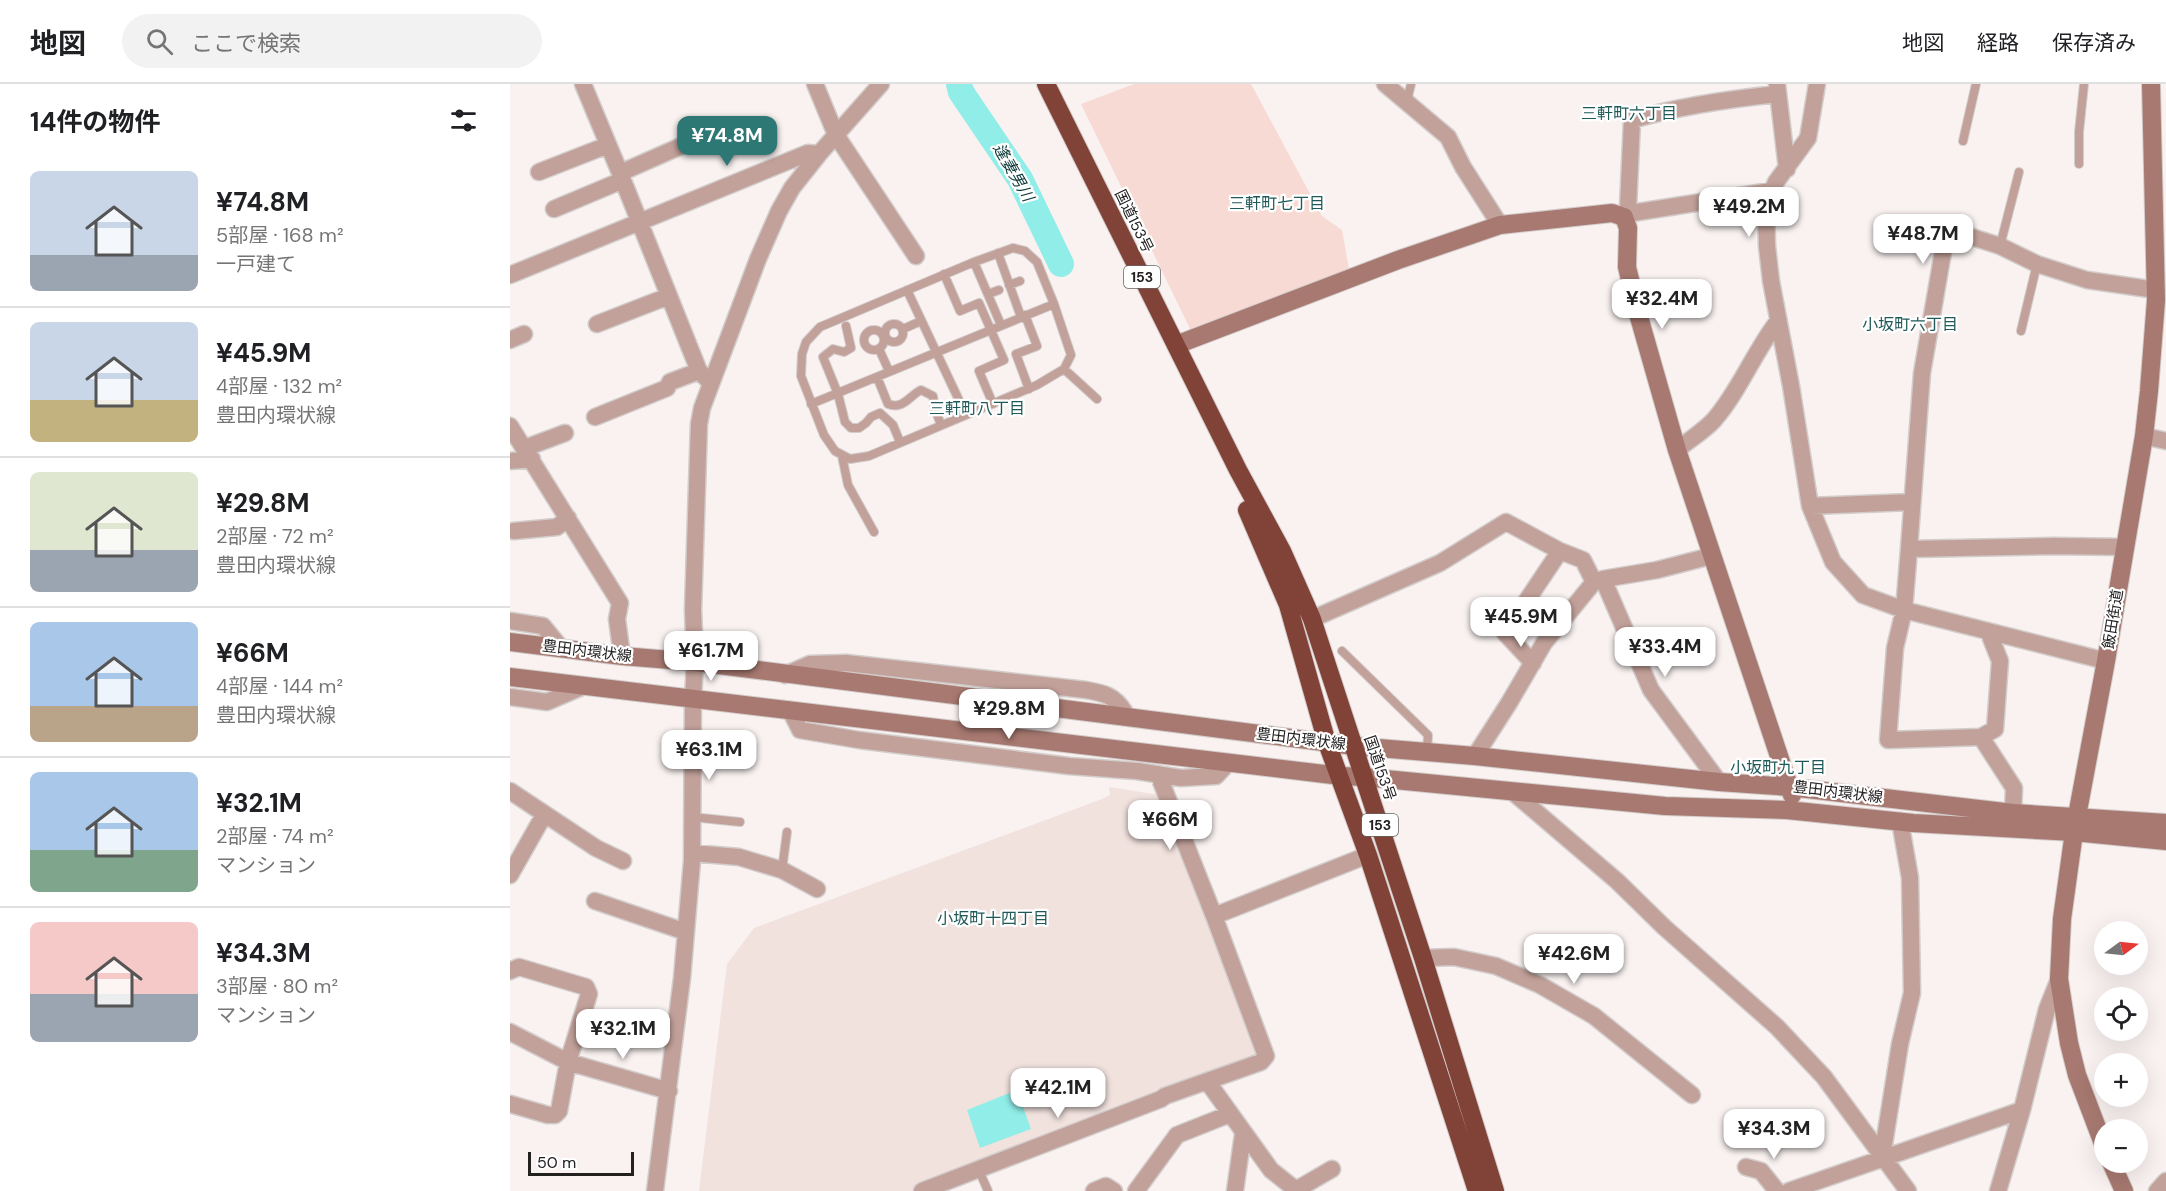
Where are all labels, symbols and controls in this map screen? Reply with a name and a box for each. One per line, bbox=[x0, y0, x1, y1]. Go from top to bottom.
search box bbox=[122, 14, 542, 68]
text: 地図 bbox=[30, 25, 86, 62]
icon: search bbox=[143, 25, 176, 58]
text: ここで検索 bbox=[191, 29, 301, 58]
text: 地図 bbox=[1902, 29, 1944, 57]
text: 経路 bbox=[1977, 29, 2019, 57]
text: 保存済み bbox=[2052, 29, 2136, 57]
district label: 三軒町六丁目 bbox=[1581, 103, 1677, 124]
icon: filters bbox=[447, 104, 480, 137]
text: 14件の物件 bbox=[30, 105, 160, 139]
pin: ¥74.8M bbox=[678, 116, 776, 167]
text: ¥74.8M bbox=[691, 122, 763, 148]
water label: 逢妻男川 bbox=[988, 139, 1040, 207]
text: ¥74.8M bbox=[216, 185, 309, 219]
street label: 国道153号 bbox=[1110, 186, 1158, 256]
pin: ¥49.2M bbox=[1700, 187, 1798, 238]
district label: 三軒町七丁目 bbox=[1229, 193, 1325, 214]
text: ¥49.2M bbox=[1713, 193, 1785, 219]
icon: home bbox=[78, 195, 150, 267]
pin: ¥48.7M bbox=[1874, 214, 1972, 265]
text: ¥48.7M bbox=[1887, 220, 1959, 246]
text: 5部屋 · 168 m² bbox=[216, 222, 344, 248]
text: 一戸建て bbox=[216, 251, 296, 277]
road number: 153 bbox=[1124, 266, 1160, 288]
pin: ¥32.4M bbox=[1613, 279, 1711, 330]
text: ¥32.4M bbox=[1626, 285, 1698, 311]
district label: 小坂町六丁目 bbox=[1862, 314, 1958, 335]
text: ¥45.9M bbox=[216, 336, 311, 370]
icon: home bbox=[78, 346, 150, 418]
text: 4部屋 · 132 m² bbox=[216, 373, 342, 399]
district label: 三軒町八丁目 bbox=[929, 398, 1025, 419]
text: 豊田内環状線 bbox=[216, 402, 336, 428]
text: ¥29.8M bbox=[216, 486, 310, 520]
icon: home bbox=[78, 496, 150, 568]
text: 2部屋 · 72 m² bbox=[216, 523, 334, 549]
text: 豊田内環状線 bbox=[216, 552, 336, 578]
street label: 飯田街道 bbox=[2098, 588, 2128, 650]
pin: ¥45.9M bbox=[1472, 597, 1570, 648]
text: ¥45.9M bbox=[1484, 603, 1558, 629]
pin: ¥33.4M bbox=[1616, 627, 1714, 678]
pin: ¥61.7M bbox=[662, 631, 760, 682]
text: ¥33.4M bbox=[1629, 633, 1701, 659]
text: ¥66M bbox=[216, 636, 289, 670]
street label: 豊田内環状線 bbox=[541, 636, 633, 666]
text: ¥61.7M bbox=[678, 637, 744, 663]
icon: home bbox=[78, 646, 150, 718]
text: 4部屋 · 144 m² bbox=[216, 673, 343, 699]
pin: ¥29.8M bbox=[960, 689, 1058, 740]
text: ¥29.8M bbox=[973, 695, 1045, 721]
text: 豊田内環状線 bbox=[216, 702, 336, 728]
street label: 豊田内環状線 bbox=[1255, 724, 1347, 754]
pin: ¥63.1M bbox=[660, 730, 758, 781]
street label: 国道153号 bbox=[1360, 733, 1400, 803]
text: ¥63.1M bbox=[675, 736, 743, 762]
district label: 小坂町九丁目 bbox=[1730, 757, 1826, 778]
street label: 豊田内環状線 bbox=[1792, 777, 1884, 807]
text: ¥32.1M bbox=[216, 786, 302, 820]
icon: home bbox=[78, 796, 150, 868]
pin: ¥66M bbox=[1134, 800, 1206, 851]
text: ¥66M bbox=[1142, 806, 1198, 832]
road number: 153 bbox=[1362, 814, 1398, 836]
text: 2部屋 · 74 m² bbox=[216, 823, 334, 849]
text: マンション bbox=[216, 852, 316, 878]
district label: 小坂町十四丁目 bbox=[937, 908, 1049, 929]
north arrow bbox=[2094, 921, 2148, 975]
map controls bbox=[2094, 921, 2148, 1173]
pin: ¥42.6M bbox=[1525, 934, 1623, 985]
text: ¥34.3M bbox=[216, 936, 311, 970]
text: ¥42.6M bbox=[1538, 940, 1610, 966]
icon: home bbox=[78, 946, 150, 1018]
text: 3部屋 · 80 m² bbox=[216, 973, 338, 999]
button: locate bbox=[2094, 987, 2148, 1041]
text: マンション bbox=[216, 1002, 316, 1028]
pin: ¥32.1M bbox=[574, 1009, 672, 1060]
text: ¥32.1M bbox=[590, 1015, 656, 1041]
button: + bbox=[2094, 1053, 2148, 1107]
pin: ¥42.1M bbox=[1009, 1068, 1107, 1119]
text: ¥42.1M bbox=[1025, 1074, 1091, 1100]
pin: ¥34.3M bbox=[1725, 1109, 1823, 1160]
text: ¥34.3M bbox=[1738, 1115, 1810, 1141]
button: − bbox=[2094, 1119, 2148, 1173]
scale bar bbox=[528, 1149, 634, 1176]
text: 50 m bbox=[537, 1152, 576, 1173]

